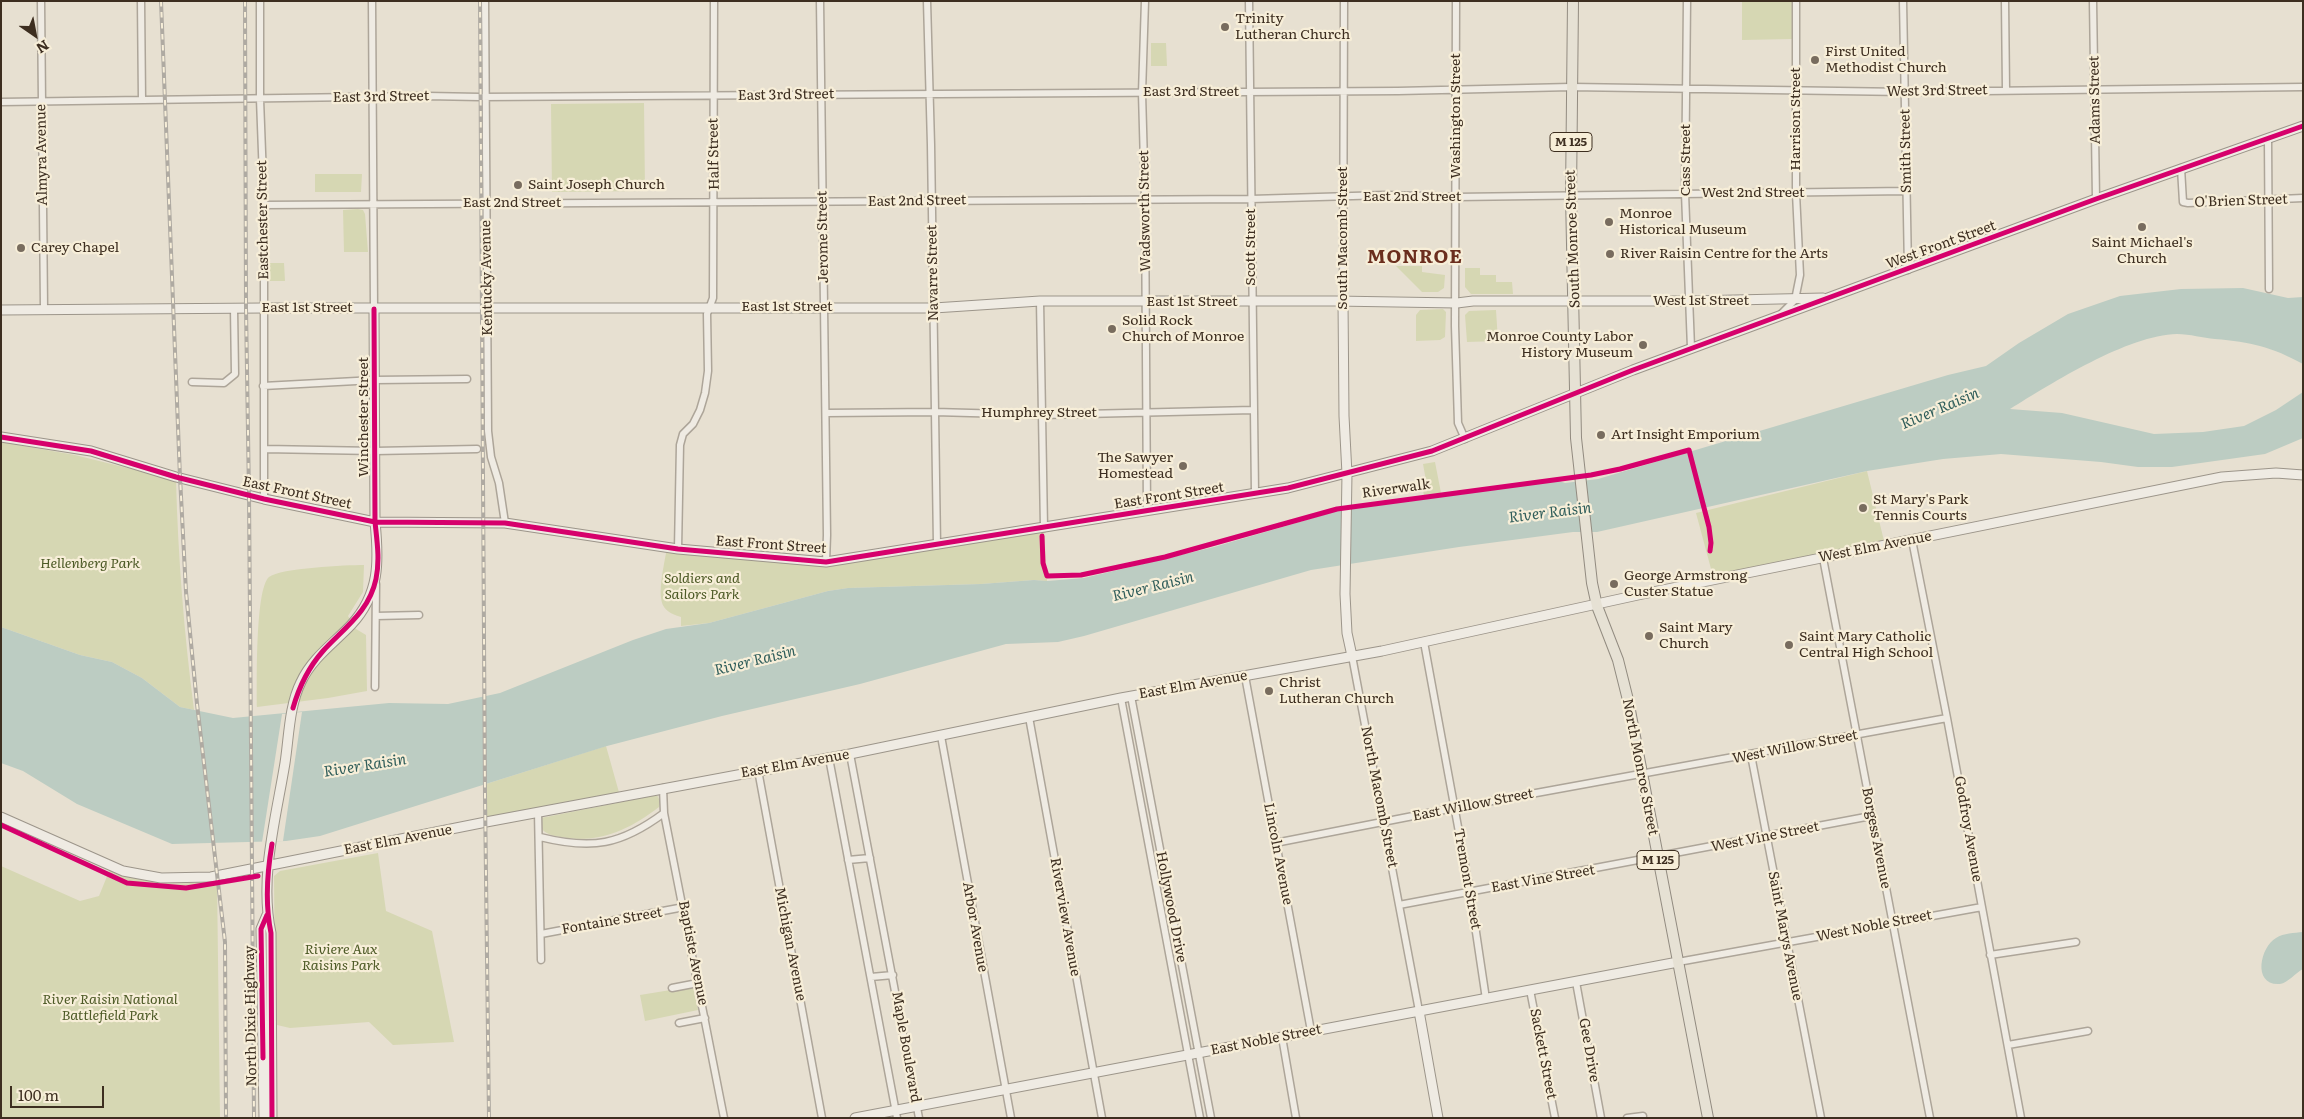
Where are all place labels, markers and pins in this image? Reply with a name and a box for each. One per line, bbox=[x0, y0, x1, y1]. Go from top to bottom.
place label: Trinity Lutheran Church bbox=[1235, 11, 1350, 44]
marker: Trinity Lutheran Church bbox=[1219, 21, 1231, 33]
place label: First United Methodist Church bbox=[1825, 44, 1947, 76]
marker: First United Methodist Church bbox=[1809, 54, 1821, 66]
place label: Saint Joseph Church bbox=[528, 177, 665, 193]
marker: Saint Joseph Church bbox=[512, 179, 524, 191]
place label: Monroe Historical Museum bbox=[1619, 206, 1747, 238]
marker: Monroe Historical Museum bbox=[1603, 216, 1615, 228]
marker: Saint Michael's Church bbox=[2136, 221, 2148, 233]
place label: Saint Michael's Church bbox=[2092, 235, 2192, 268]
place label: Carey Chapel bbox=[31, 240, 119, 256]
marker: Carey Chapel bbox=[15, 242, 27, 254]
place label: River Raisin Centre for the Arts bbox=[1620, 246, 1828, 262]
marker: River Raisin Centre for the Arts bbox=[1604, 248, 1616, 260]
place label: Solid Rock Church of Monroe bbox=[1122, 313, 1244, 346]
marker: Solid Rock Church of Monroe bbox=[1106, 323, 1118, 335]
place label: Monroe County Labor History Museum bbox=[1486, 329, 1633, 362]
marker: Monroe County Labor History Museum bbox=[1637, 339, 1649, 351]
place label: Art Insight Emporium bbox=[1611, 427, 1760, 443]
marker: Art Insight Emporium bbox=[1595, 429, 1607, 441]
place label: The Sawyer Homestead bbox=[1097, 450, 1173, 482]
marker: The Sawyer Homestead bbox=[1177, 460, 1189, 472]
place label: St Mary's Park Tennis Courts bbox=[1873, 492, 1968, 524]
marker: St Mary's Park Tennis Courts bbox=[1857, 502, 1869, 514]
place label: George Armstrong Custer Statue bbox=[1624, 568, 1747, 600]
marker: George Armstrong Custer Statue bbox=[1608, 578, 1620, 590]
place label: Saint Mary Church bbox=[1659, 620, 1733, 652]
place label: Saint Mary Catholic Central High School bbox=[1799, 629, 1933, 662]
marker: Saint Mary Church bbox=[1643, 630, 1655, 642]
marker: Saint Mary Catholic Central High School bbox=[1783, 639, 1795, 651]
place label: Christ Lutheran Church bbox=[1279, 675, 1394, 708]
marker: Christ Lutheran Church bbox=[1263, 685, 1275, 697]

